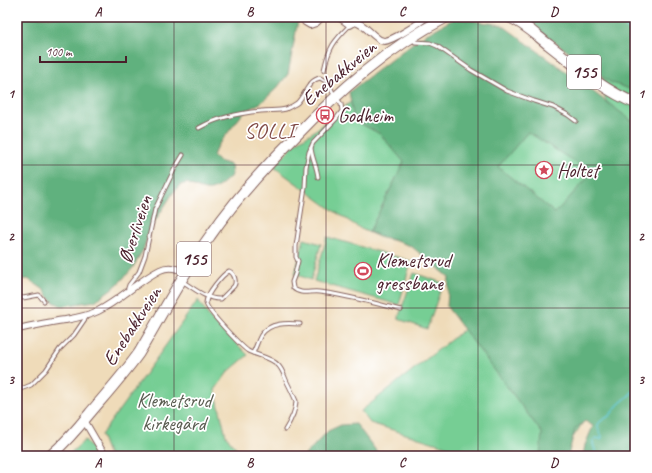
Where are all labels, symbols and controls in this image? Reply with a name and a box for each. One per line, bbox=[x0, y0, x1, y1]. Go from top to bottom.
text: A bbox=[95, 4, 103, 20]
text: B bbox=[247, 4, 255, 20]
text: C bbox=[399, 4, 407, 20]
text: D bbox=[550, 4, 559, 20]
street label: Enebakkveien bbox=[297, 34, 382, 111]
scale bar bbox=[40, 38, 126, 64]
text: 100 m bbox=[46, 44, 73, 60]
road number: 155 bbox=[567, 55, 601, 89]
text: 1 bbox=[8, 86, 16, 102]
text: 1 bbox=[638, 86, 646, 102]
place label: Godheim bbox=[338, 103, 394, 128]
bus stop icon: Godheim bbox=[315, 105, 335, 125]
district label: SOLLI bbox=[244, 118, 299, 144]
place label: Holtet bbox=[557, 158, 602, 183]
place icon: Holtet bbox=[534, 160, 554, 180]
street label: Øverliveien bbox=[112, 191, 158, 266]
text: 2 bbox=[8, 229, 15, 245]
text: 2 bbox=[638, 229, 645, 245]
road number: 155 bbox=[177, 242, 211, 276]
place label: Klemetsrud gressbane bbox=[376, 248, 454, 296]
sports icon: Klemetsrud gressbane bbox=[353, 261, 373, 281]
street label: Enebakkveien bbox=[97, 281, 167, 370]
text: 3 bbox=[8, 372, 15, 388]
text: 3 bbox=[638, 372, 645, 388]
park label: Klemetsrud kirkegård bbox=[137, 388, 214, 436]
text: A bbox=[95, 455, 103, 471]
text: B bbox=[247, 455, 255, 471]
text: C bbox=[399, 455, 407, 471]
text: D bbox=[550, 455, 559, 471]

